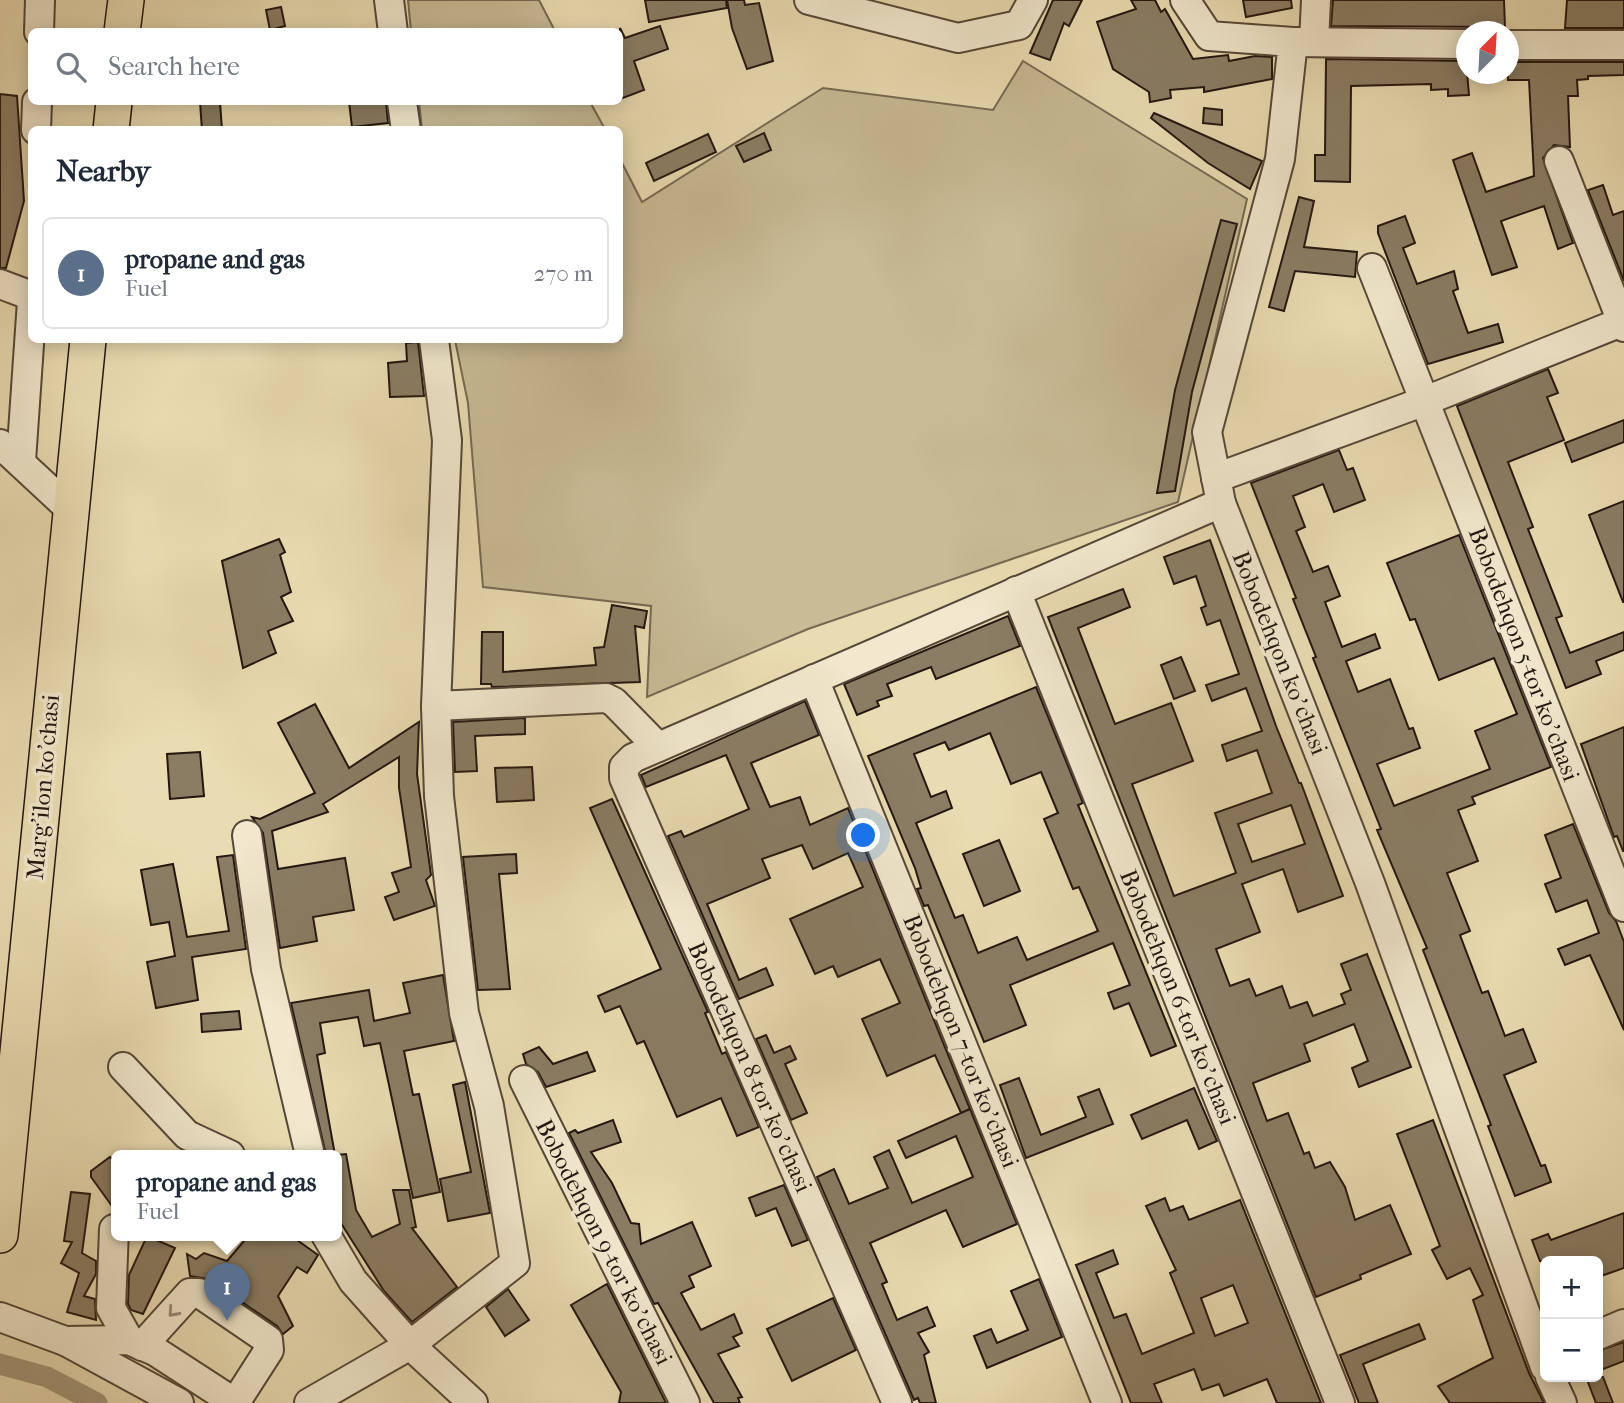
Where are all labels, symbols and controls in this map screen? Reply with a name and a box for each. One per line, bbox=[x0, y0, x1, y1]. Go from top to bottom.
north arrow bbox=[1456, 21, 1519, 84]
search box bbox=[28, 28, 623, 105]
icon: search bbox=[52, 48, 90, 86]
text: Search here bbox=[108, 51, 240, 82]
text: Nearby bbox=[56, 154, 151, 189]
text: propane and gas bbox=[125, 244, 305, 275]
text: 1 bbox=[77, 260, 85, 287]
text: 270 m bbox=[533, 260, 593, 287]
text: Fuel bbox=[125, 275, 168, 302]
street label: Bobodehqon 5-tor koʼchasi bbox=[1463, 523, 1585, 785]
street label: Bobodehqon koʼchasi bbox=[1226, 547, 1334, 759]
street label: Marg'ilon ko'chasi bbox=[21, 693, 65, 881]
your location bbox=[846, 818, 880, 852]
street label: Bobodehqon 6-tor koʼchasi bbox=[1114, 865, 1242, 1129]
street label: Bobodehqon 7-tor koʼchasi bbox=[897, 910, 1025, 1172]
street label: Bobodehqon 8-tor koʼchasi bbox=[682, 937, 818, 1197]
street label: Bobodehqon 9-tor koʼchasi bbox=[530, 1114, 678, 1370]
popup bbox=[111, 1150, 342, 1241]
text: propane and gas bbox=[137, 1167, 316, 1198]
text: Fuel bbox=[137, 1198, 179, 1225]
map controls bbox=[1540, 1256, 1603, 1382]
button: + bbox=[1540, 1256, 1603, 1319]
pin: 1 bbox=[204, 1263, 250, 1321]
one-way arrow bbox=[169, 1304, 182, 1317]
button: − bbox=[1540, 1319, 1603, 1382]

